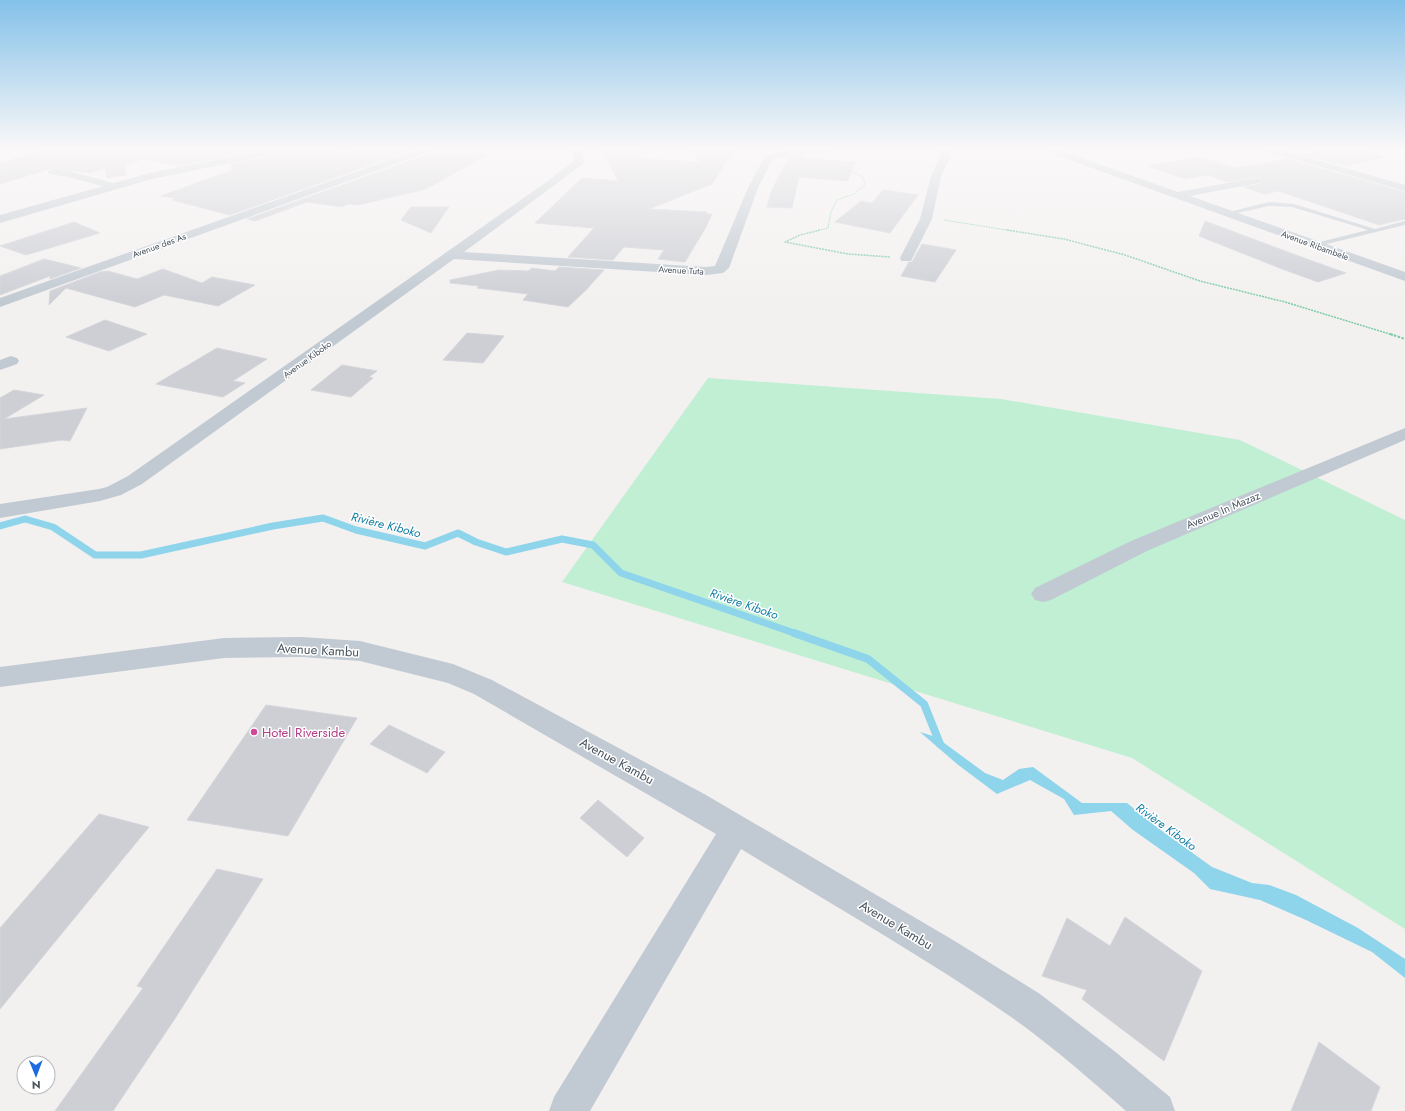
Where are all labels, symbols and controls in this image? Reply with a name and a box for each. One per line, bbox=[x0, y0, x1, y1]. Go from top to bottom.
street label: Avenue Ribambele bbox=[1279, 227, 1351, 263]
street label: Avenue des As bbox=[130, 229, 188, 261]
street label: Avenue Tuta bbox=[658, 262, 704, 278]
street label: Avenue Kiboko bbox=[280, 337, 334, 381]
street label: Avenue In Mazaz bbox=[1184, 487, 1262, 533]
water label: Rivière Kiboko bbox=[349, 508, 423, 542]
water label: Rivière Kiboko bbox=[707, 584, 781, 624]
street label: Avenue Kambu bbox=[276, 638, 360, 662]
place label: Hotel Riverside bbox=[262, 723, 345, 742]
marker: Hotel Riverside bbox=[249, 727, 259, 737]
street label: Avenue Kambu bbox=[576, 733, 658, 789]
water label: Rivière Kiboko bbox=[1132, 799, 1201, 856]
street label: Avenue Kambu bbox=[856, 896, 936, 954]
north arrow bbox=[16, 1055, 56, 1095]
text: N bbox=[32, 1077, 41, 1093]

